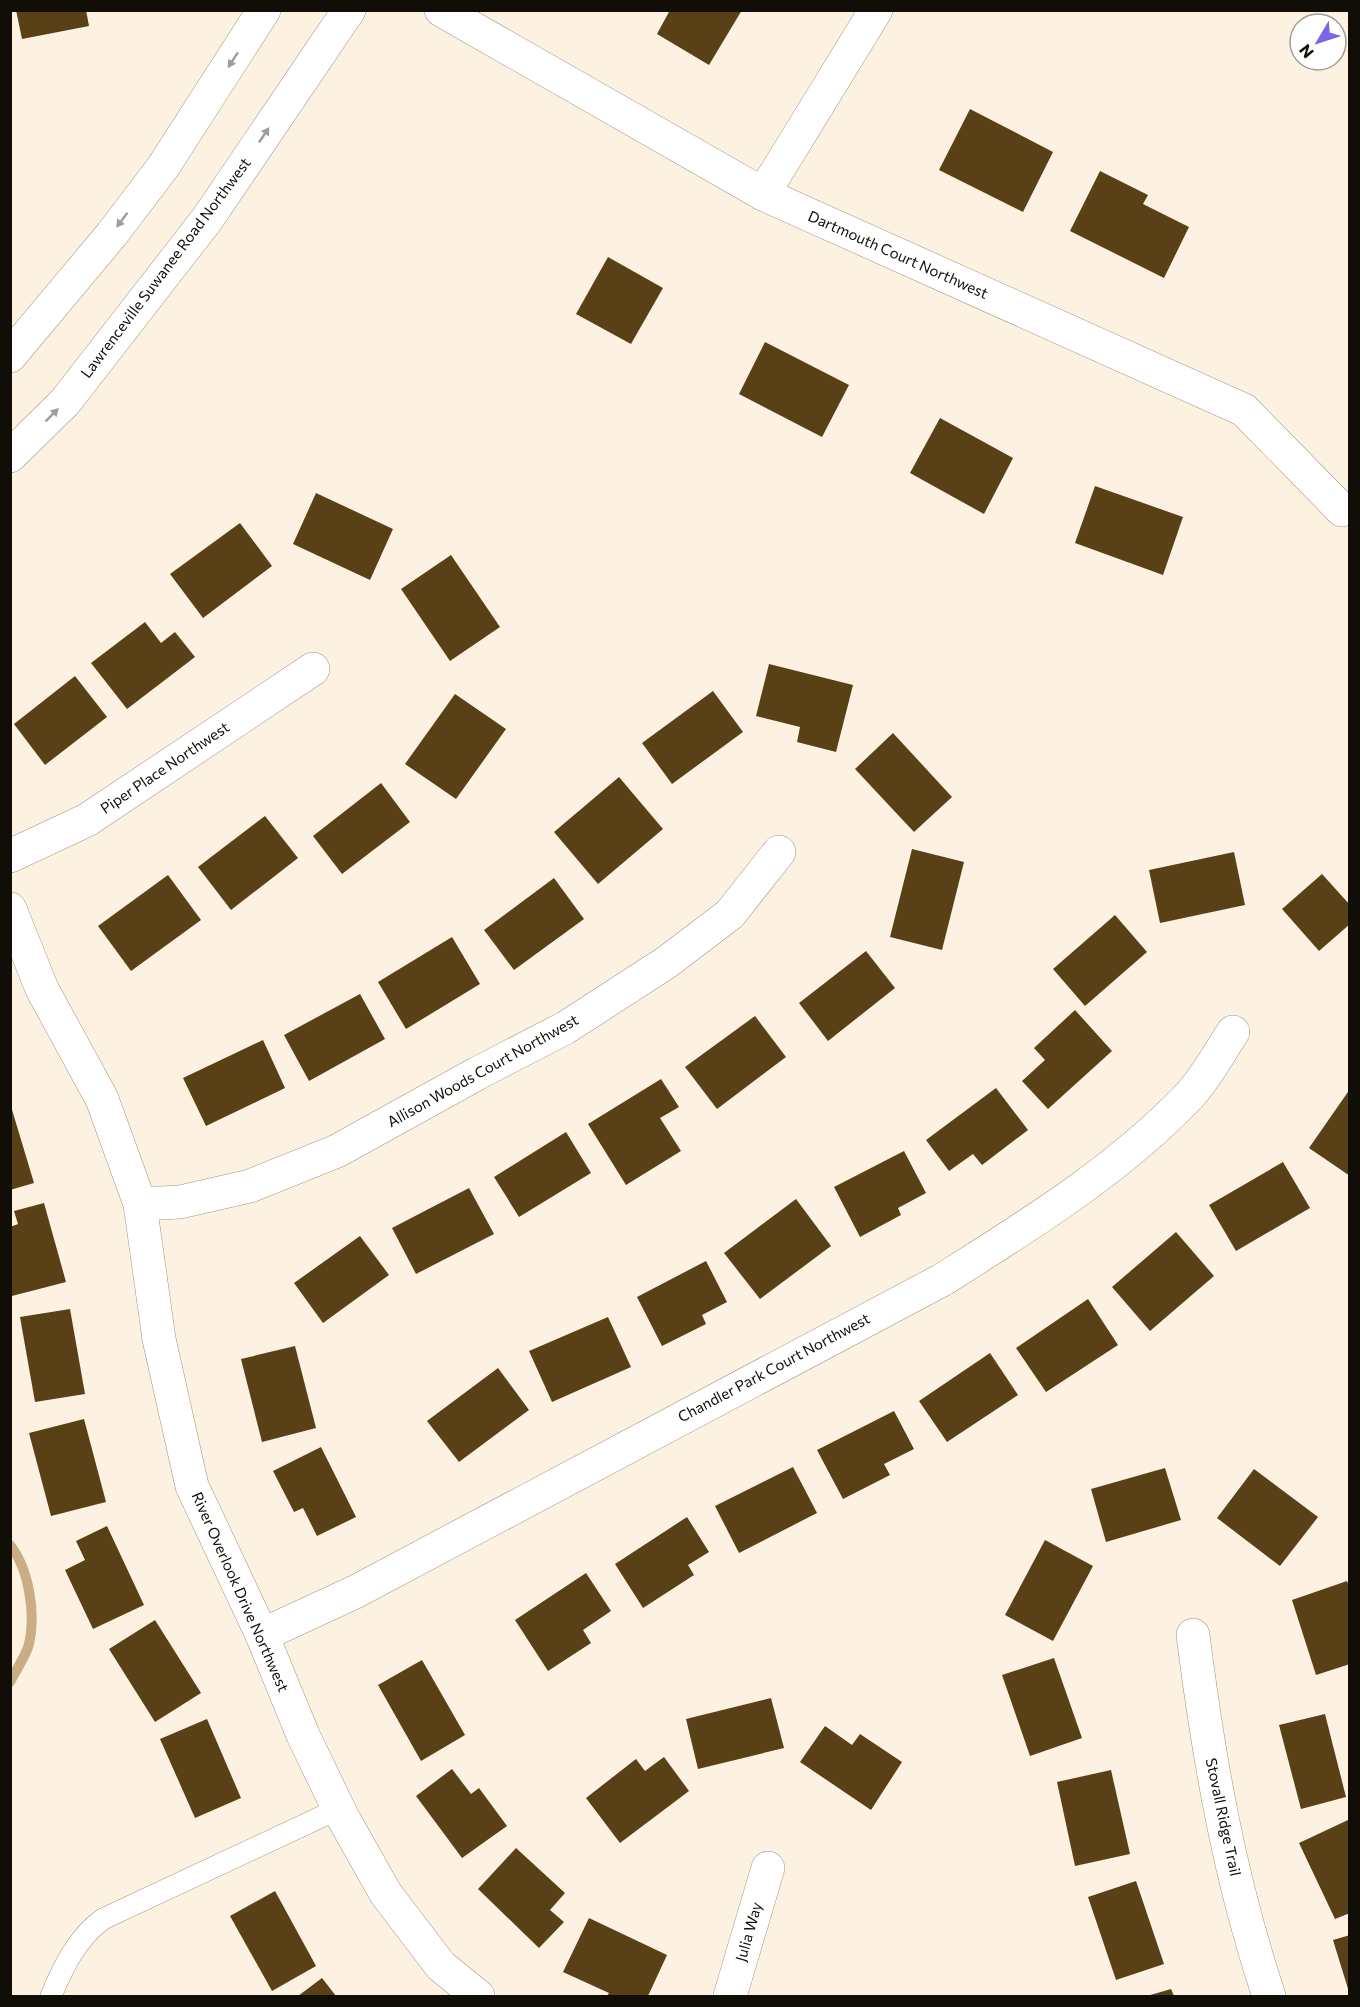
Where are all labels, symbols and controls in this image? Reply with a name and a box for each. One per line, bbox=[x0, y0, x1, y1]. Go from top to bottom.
north arrow bbox=[1288, 12, 1348, 72]
text: N bbox=[1295, 41, 1317, 62]
one-way arrow bbox=[228, 52, 239, 68]
one-way arrow bbox=[258, 127, 270, 143]
street label: Lawrenceville Suwanee Road Northwest bbox=[76, 154, 254, 381]
street label: Dartmouth Court Northwest bbox=[806, 206, 991, 302]
one-way arrow bbox=[117, 213, 129, 228]
one-way arrow bbox=[45, 408, 59, 423]
street label: Piper Place Northwest bbox=[97, 717, 232, 817]
street label: Allison Woods Court Northwest bbox=[384, 1010, 581, 1130]
street label: Chandler Park Court Northwest bbox=[674, 1309, 873, 1426]
street label: River Overlook Drive Northwest bbox=[189, 1489, 293, 1694]
street label: Stovall Ridge Trail bbox=[1203, 1756, 1245, 1878]
street label: Julia Way bbox=[731, 1900, 765, 1964]

